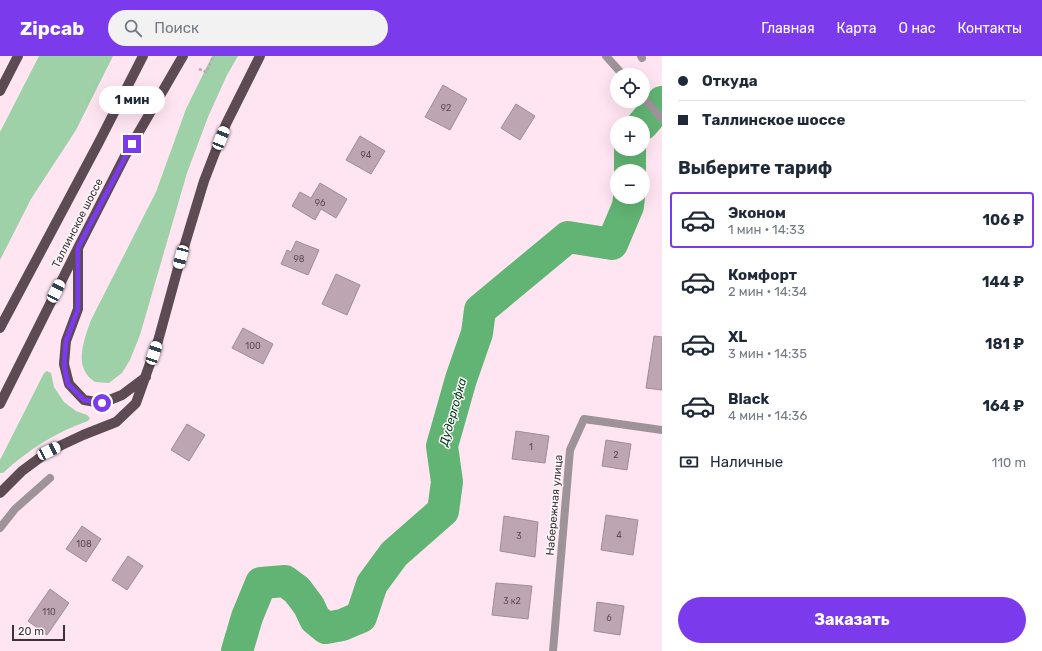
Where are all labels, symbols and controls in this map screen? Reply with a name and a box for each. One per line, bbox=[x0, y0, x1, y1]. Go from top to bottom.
search box bbox=[108, 10, 388, 46]
text: Zipcab bbox=[20, 17, 84, 40]
icon: search bbox=[122, 17, 144, 39]
text: Поиск bbox=[154, 19, 199, 37]
text: Главная bbox=[761, 20, 815, 37]
text: Карта bbox=[837, 20, 877, 37]
text: О нас bbox=[899, 20, 935, 37]
text: Контакты bbox=[957, 20, 1022, 37]
map controls bbox=[610, 68, 650, 204]
button: locate bbox=[610, 68, 650, 108]
text: Откуда bbox=[702, 72, 758, 90]
callout: 1 мин bbox=[99, 86, 165, 114]
text: 1 мин bbox=[114, 92, 150, 107]
house number: 92 bbox=[441, 103, 451, 113]
text: Таллинское шоссе bbox=[702, 111, 845, 129]
button: + bbox=[610, 116, 650, 156]
car bbox=[211, 125, 231, 151]
route end bbox=[123, 135, 141, 153]
house number: 94 bbox=[361, 150, 372, 160]
text: Выберите тариф bbox=[678, 157, 832, 179]
button: − bbox=[610, 164, 650, 204]
street label: Таллинское шоссе bbox=[49, 176, 106, 270]
house number: 96 bbox=[315, 198, 326, 208]
icon: car bbox=[680, 202, 716, 238]
text: Эконом bbox=[728, 204, 786, 222]
text: 106 ₽ bbox=[983, 211, 1024, 229]
text: 1 мин · 14:33 bbox=[728, 222, 805, 237]
car bbox=[172, 244, 190, 270]
house number: 98 bbox=[293, 254, 305, 264]
icon: car bbox=[680, 264, 716, 300]
text: Комфорт bbox=[728, 266, 797, 284]
text: 144 ₽ bbox=[982, 273, 1024, 291]
car bbox=[45, 278, 67, 304]
text: 2 мин · 14:34 bbox=[728, 284, 807, 299]
icon: car bbox=[680, 326, 716, 362]
text: XL bbox=[728, 328, 747, 346]
text: 181 ₽ bbox=[985, 335, 1024, 353]
car bbox=[145, 340, 163, 366]
house number: 100 bbox=[245, 341, 261, 351]
text: 3 мин · 14:35 bbox=[728, 346, 807, 361]
water label: Дудергофка bbox=[436, 376, 469, 449]
icon: car bbox=[680, 388, 716, 424]
text: Black bbox=[728, 390, 769, 408]
route start bbox=[93, 394, 111, 412]
text: 164 ₽ bbox=[983, 397, 1024, 415]
text: 4 мин · 14:36 bbox=[728, 408, 807, 423]
car bbox=[36, 440, 62, 462]
house number: 1 bbox=[529, 442, 533, 452]
house number: 2 bbox=[613, 450, 619, 460]
icon: cash bbox=[678, 451, 700, 473]
text: Наличные bbox=[710, 453, 783, 471]
street label: Набережная улица bbox=[544, 454, 565, 556]
text: 110 m bbox=[992, 455, 1026, 470]
house number: 4 bbox=[616, 530, 622, 540]
house number: 3 bbox=[516, 531, 522, 541]
house number: 108 bbox=[76, 539, 92, 549]
house number: 3 к2 bbox=[503, 596, 521, 606]
button: Заказать bbox=[678, 597, 1026, 643]
house number: 110 bbox=[42, 607, 56, 617]
house number: 6 bbox=[606, 613, 612, 623]
scale bar bbox=[12, 623, 65, 642]
text: 20 m bbox=[18, 625, 44, 638]

